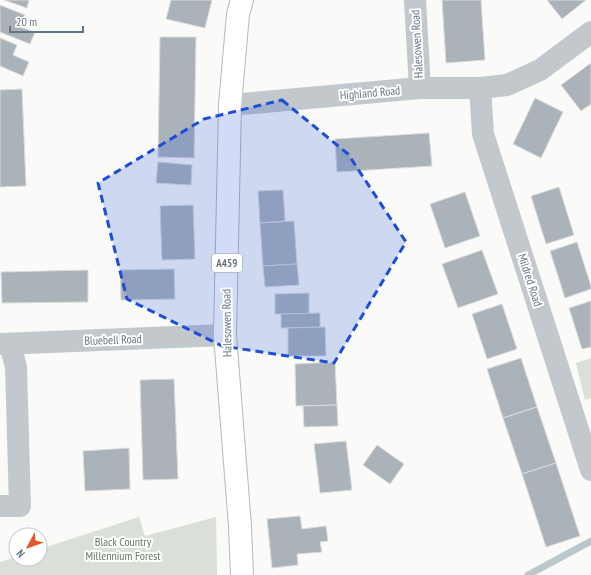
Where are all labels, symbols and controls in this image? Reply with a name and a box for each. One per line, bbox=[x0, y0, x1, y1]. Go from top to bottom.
scale bar bbox=[10, 8, 83, 34]
street label: Halesowen Road bbox=[407, 10, 426, 79]
text: 20 m bbox=[16, 14, 37, 29]
street label: Highland Road bbox=[339, 82, 401, 103]
street label: Mildred Road bbox=[515, 252, 546, 308]
road number: A459 bbox=[212, 254, 242, 272]
street label: Halesowen Road bbox=[218, 289, 235, 357]
street label: Bluebell Road bbox=[84, 331, 142, 348]
north arrow bbox=[8, 527, 48, 567]
park label: Black Country Millennium Forest bbox=[85, 534, 161, 563]
text: N bbox=[13, 547, 28, 560]

